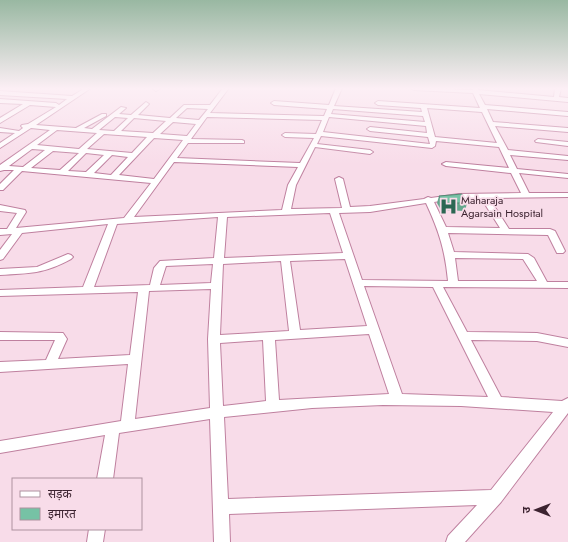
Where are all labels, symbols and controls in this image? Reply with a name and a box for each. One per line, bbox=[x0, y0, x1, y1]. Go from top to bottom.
place label: Maharaja Agarsain Hospital bbox=[461, 192, 543, 221]
hospital icon: Maharaja Agarsain Hospital bbox=[438, 196, 458, 216]
legend bbox=[12, 478, 142, 530]
text: सड़क bbox=[48, 485, 73, 503]
north arrow bbox=[516, 490, 556, 530]
text: इमारत bbox=[48, 505, 77, 523]
text: उ bbox=[518, 506, 534, 513]

